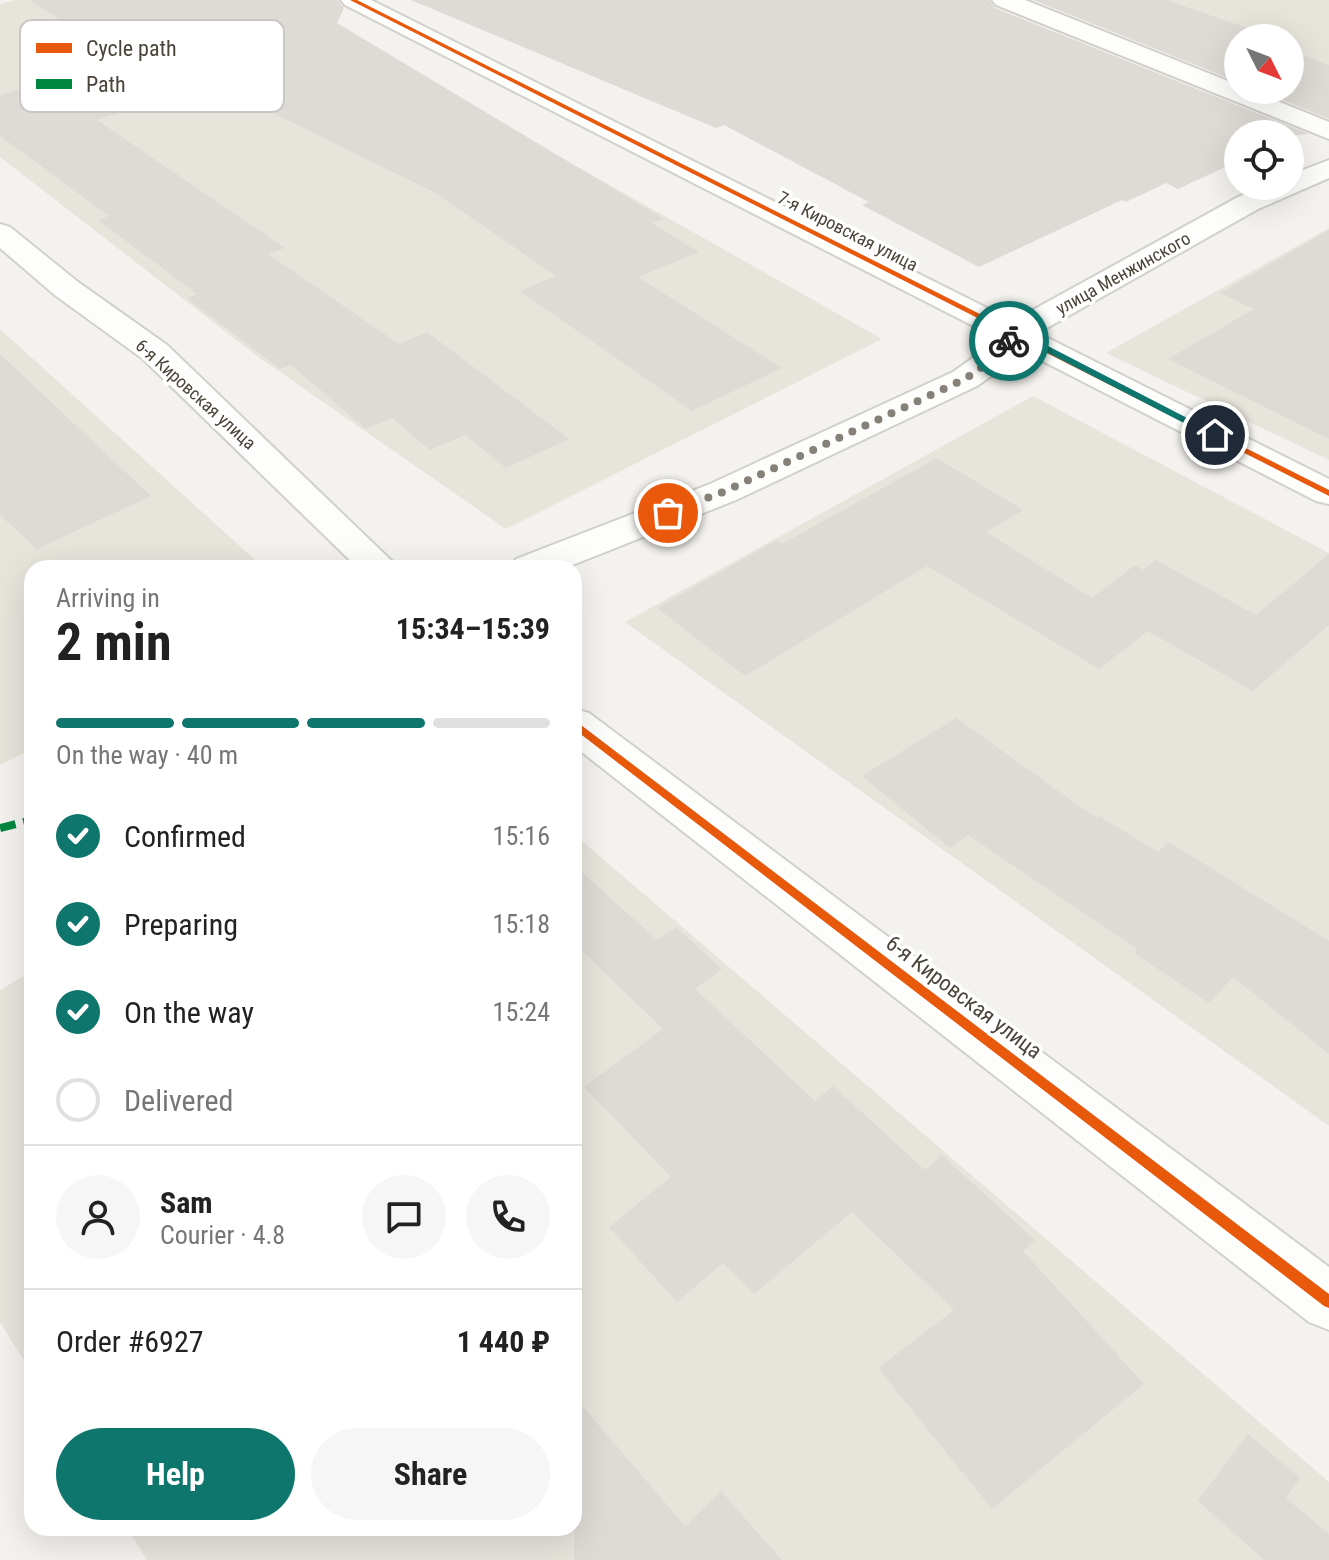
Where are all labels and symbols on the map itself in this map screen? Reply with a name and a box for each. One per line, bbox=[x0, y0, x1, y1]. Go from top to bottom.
legend bbox=[20, 20, 284, 112]
north arrow bbox=[1224, 24, 1304, 104]
text: Cycle path bbox=[86, 36, 177, 61]
text: Path bbox=[86, 72, 126, 97]
street label: 7-я Кировская улица bbox=[775, 187, 921, 275]
street label: улица Менжинского bbox=[1052, 227, 1194, 319]
courier bbox=[969, 301, 1049, 381]
street label: 6-я Кировская улица bbox=[132, 335, 260, 453]
pin bbox=[1181, 401, 1249, 469]
pin bbox=[634, 479, 702, 547]
street label: 6-я Кировская улица bbox=[881, 930, 1047, 1064]

